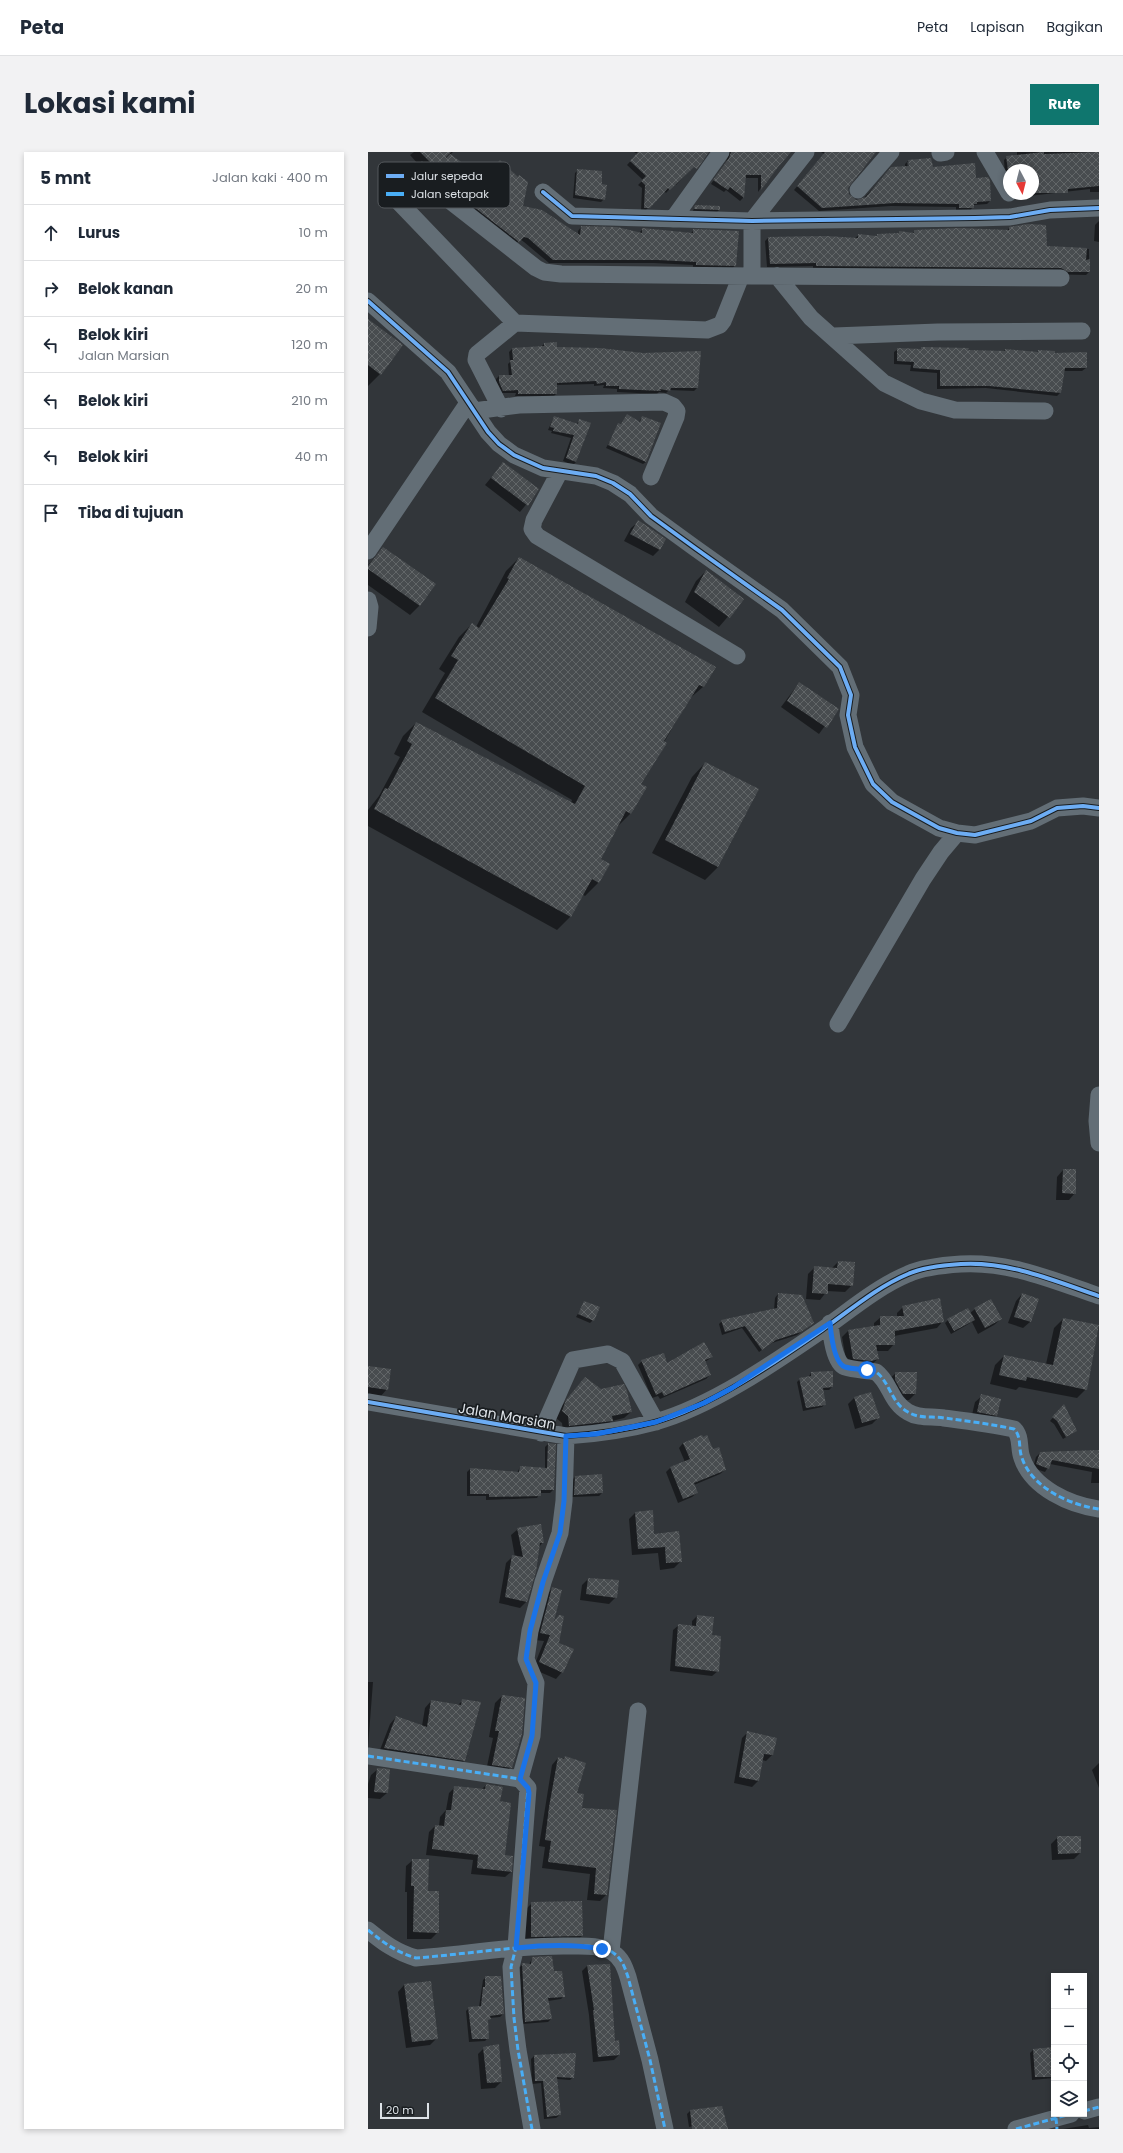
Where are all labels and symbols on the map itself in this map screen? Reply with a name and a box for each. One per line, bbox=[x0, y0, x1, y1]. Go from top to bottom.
legend bbox=[378, 162, 510, 208]
north arrow bbox=[1003, 164, 1039, 200]
text: Jalur sepeda bbox=[411, 168, 483, 184]
text: Jalan setapak bbox=[411, 186, 489, 202]
route start bbox=[858, 1361, 876, 1379]
street label: Jalan Marsian bbox=[457, 1398, 557, 1434]
route end bbox=[593, 1940, 611, 1958]
scale bar bbox=[380, 2101, 429, 2120]

